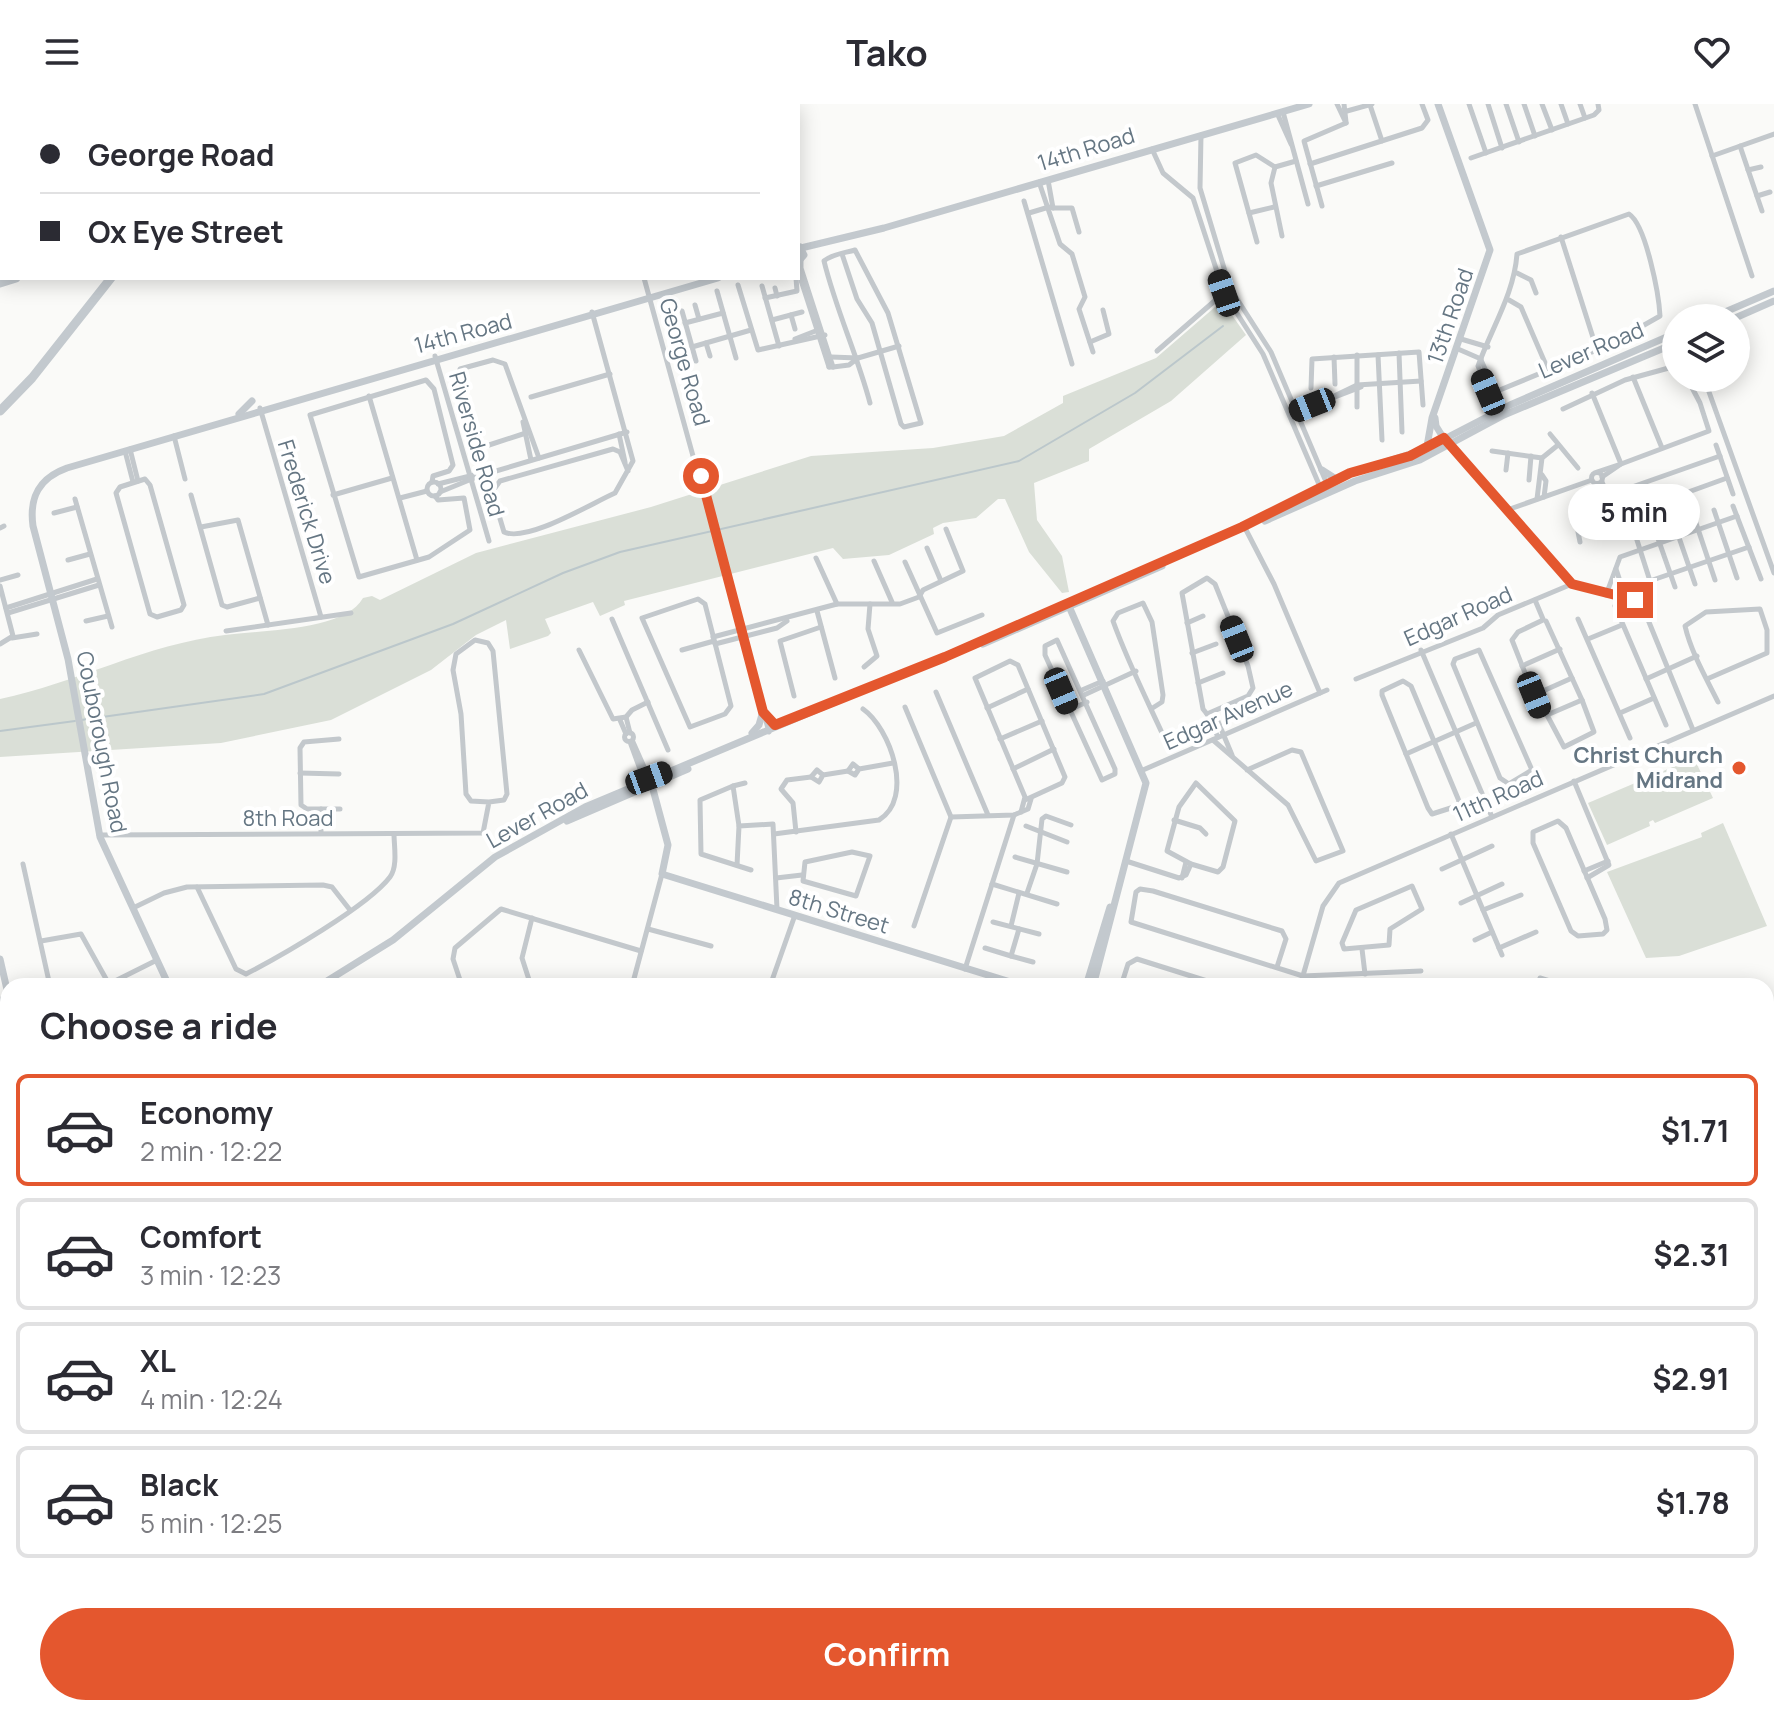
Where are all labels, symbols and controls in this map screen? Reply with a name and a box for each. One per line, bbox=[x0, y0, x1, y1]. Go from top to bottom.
text: Tako bbox=[846, 28, 928, 77]
icon: menu bbox=[40, 30, 84, 74]
icon: heart bbox=[1690, 30, 1734, 74]
street label: 14th Road bbox=[1034, 120, 1138, 178]
text: George Road bbox=[88, 134, 275, 175]
text: Ox Eye Street bbox=[88, 211, 284, 252]
street label: 13th Road bbox=[1420, 264, 1480, 368]
car bbox=[1205, 266, 1243, 320]
street label: George Road bbox=[652, 295, 718, 429]
map controls bbox=[1662, 304, 1750, 392]
button: layers bbox=[1662, 304, 1750, 392]
street label: 14th Road bbox=[411, 306, 515, 360]
street label: Lever Road bbox=[1534, 314, 1648, 386]
car bbox=[1468, 365, 1508, 419]
street label: Riverside Road bbox=[442, 368, 512, 520]
car bbox=[1285, 385, 1339, 425]
street label: Frederick Drive bbox=[271, 436, 343, 588]
route start bbox=[683, 458, 719, 494]
callout: 5 min bbox=[1569, 484, 1701, 540]
text: 5 min bbox=[1600, 494, 1668, 530]
street label: Edgar Road bbox=[1399, 579, 1517, 653]
route end bbox=[1617, 582, 1653, 618]
car bbox=[1217, 612, 1257, 666]
street label: Couborough Road bbox=[70, 649, 134, 835]
car bbox=[1041, 664, 1081, 718]
car bbox=[1514, 668, 1554, 722]
street label: Edgar Avenue bbox=[1159, 673, 1297, 757]
place label: Christ Church Midrand bbox=[1573, 740, 1723, 795]
car bbox=[622, 759, 676, 797]
marker: Christ Church Midrand bbox=[1730, 759, 1748, 777]
street label: 11th Road bbox=[1448, 763, 1548, 829]
street label: Lever Road bbox=[481, 775, 593, 855]
street label: 8th Road bbox=[242, 803, 334, 833]
street label: 8th Street bbox=[785, 882, 893, 941]
text: Choose a ride bbox=[40, 1001, 278, 1050]
text: Economy bbox=[140, 1092, 273, 1133]
icon: car bbox=[44, 1094, 116, 1166]
text: $1.71 bbox=[1661, 1110, 1730, 1151]
text: 2 min · 12:22 bbox=[140, 1133, 282, 1169]
text: Comfort bbox=[140, 1216, 262, 1257]
icon: car bbox=[44, 1218, 116, 1290]
text: $2.31 bbox=[1654, 1234, 1730, 1275]
text: 3 min · 12:23 bbox=[140, 1257, 281, 1293]
text: XL bbox=[140, 1340, 176, 1381]
icon: car bbox=[44, 1342, 116, 1414]
text: $2.91 bbox=[1652, 1358, 1730, 1399]
text: 4 min · 12:24 bbox=[140, 1381, 283, 1417]
text: Black bbox=[140, 1464, 218, 1505]
icon: car bbox=[44, 1466, 116, 1538]
text: $1.78 bbox=[1656, 1482, 1730, 1523]
text: 5 min · 12:25 bbox=[140, 1505, 283, 1541]
button: Confirm bbox=[40, 1608, 1734, 1700]

